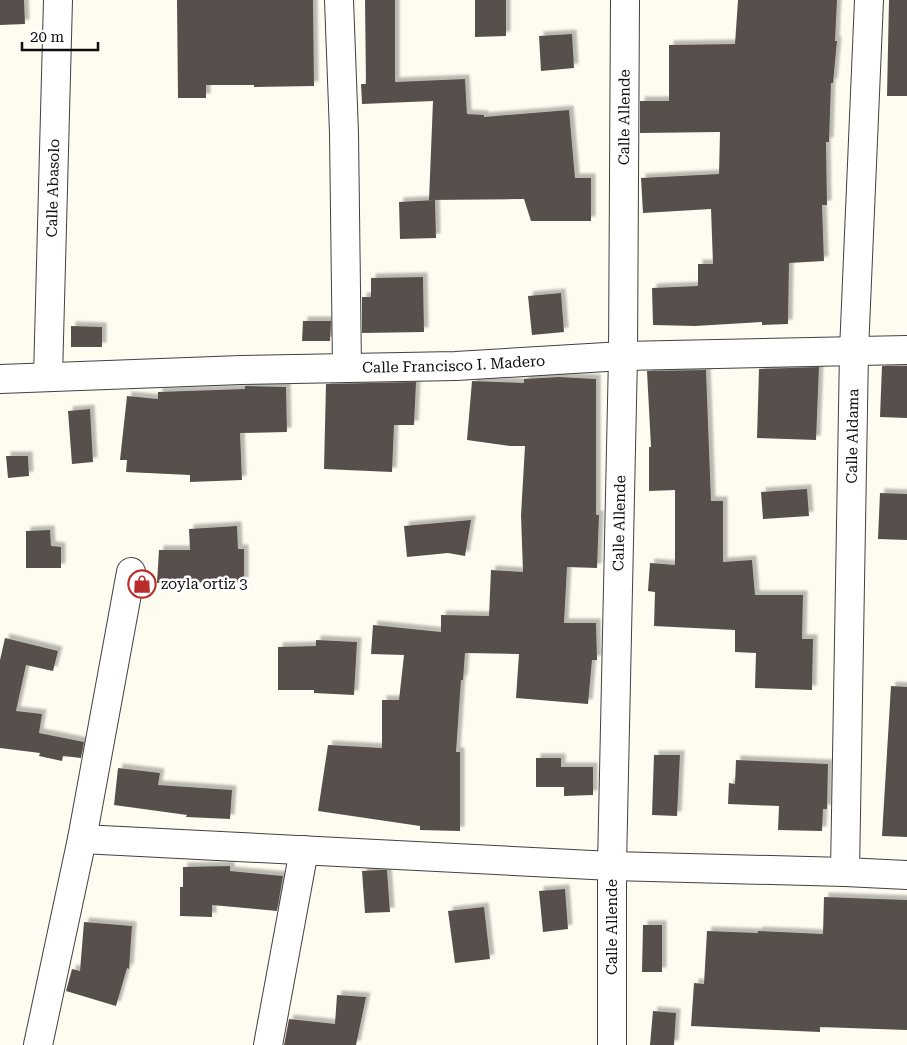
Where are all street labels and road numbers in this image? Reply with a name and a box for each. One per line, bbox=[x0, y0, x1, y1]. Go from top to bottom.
street label: Calle Allende bbox=[615, 69, 634, 165]
street label: Calle Abasolo bbox=[43, 138, 63, 238]
street label: Calle Francisco I. Madero bbox=[362, 352, 546, 377]
street label: Calle Aldama bbox=[843, 388, 862, 484]
street label: Calle Allende bbox=[609, 475, 629, 571]
street label: Calle Allende bbox=[603, 879, 621, 975]

